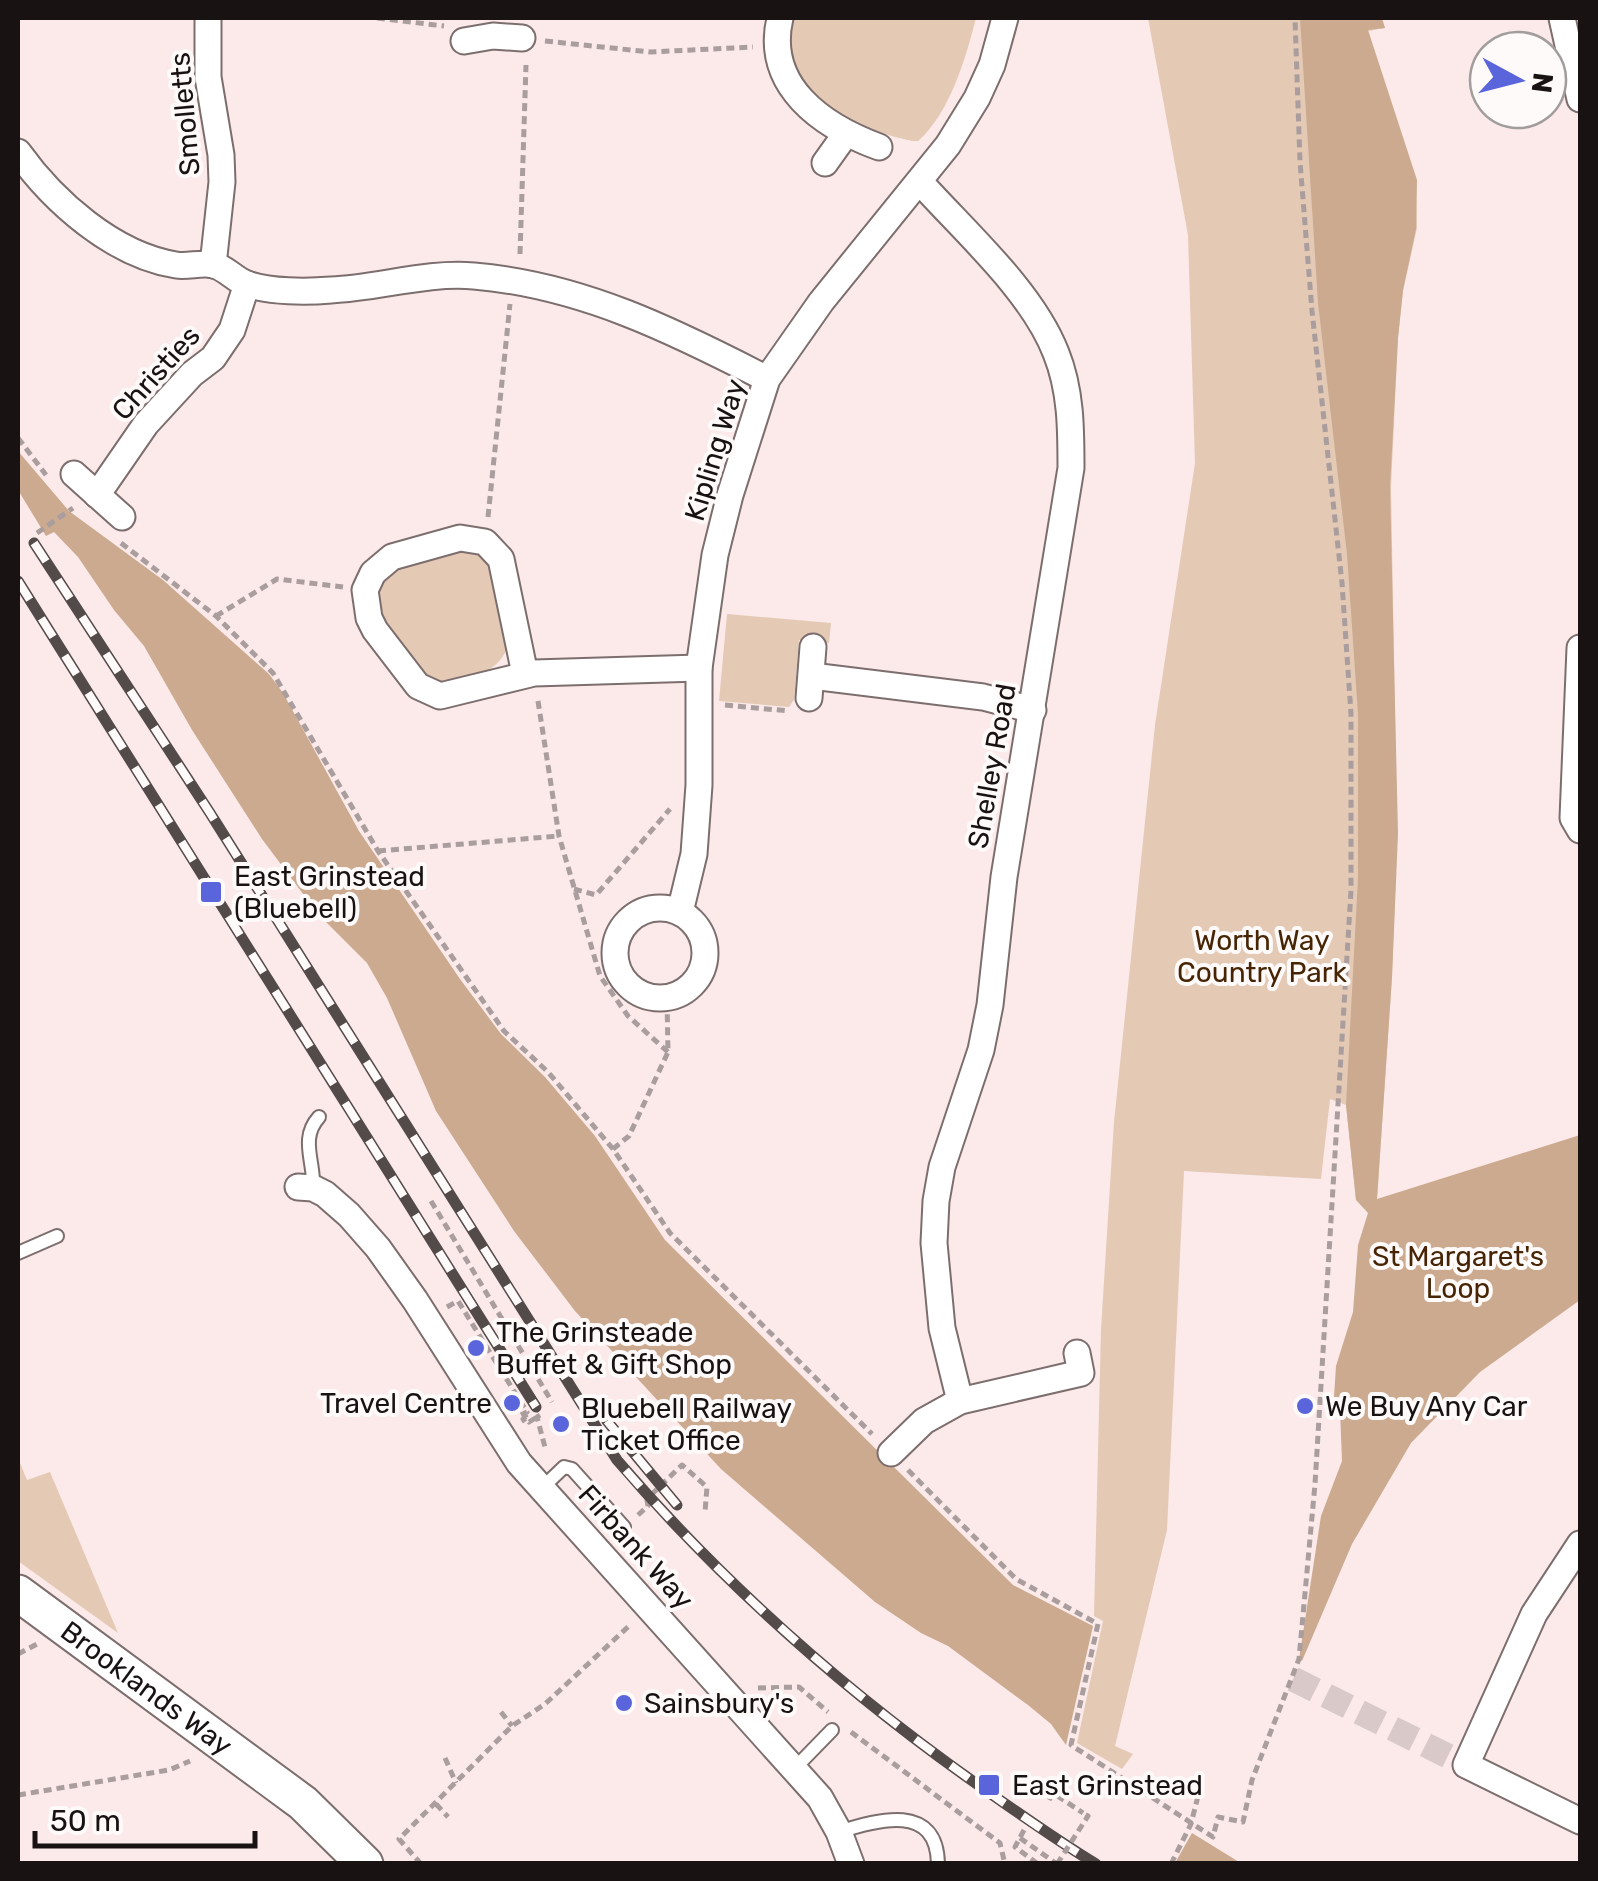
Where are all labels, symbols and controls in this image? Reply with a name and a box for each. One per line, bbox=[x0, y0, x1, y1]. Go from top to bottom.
north arrow bbox=[1468, 30, 1568, 130]
street label: Smolletts bbox=[163, 51, 207, 177]
text: N bbox=[1525, 71, 1560, 95]
street label: Christies bbox=[105, 319, 207, 427]
street label: Kipling Way bbox=[678, 375, 752, 525]
street label: Shelley Road bbox=[961, 681, 1023, 851]
place label: East Grinstead (Bluebell) bbox=[234, 860, 425, 925]
marker: East Grinstead (Bluebell) bbox=[198, 879, 224, 905]
park label: Worth Way Country Park bbox=[1177, 924, 1347, 989]
park label: St Margaret's Loop bbox=[1372, 1240, 1544, 1305]
place label: The Grinsteade Buffet & Gift Shop bbox=[496, 1316, 732, 1381]
marker: The Grinsteade Buffet & Gift Shop bbox=[465, 1337, 487, 1359]
place label: Travel Centre bbox=[320, 1387, 492, 1420]
place label: We Buy Any Car bbox=[1325, 1390, 1528, 1423]
marker: Travel Centre bbox=[501, 1392, 523, 1414]
place label: Bluebell Railway Ticket Office bbox=[581, 1392, 792, 1457]
marker: We Buy Any Car bbox=[1294, 1395, 1316, 1417]
marker: Bluebell Railway Ticket Office bbox=[550, 1413, 572, 1435]
street label: Firbank Way bbox=[572, 1478, 700, 1616]
street label: Brooklands Way bbox=[55, 1614, 239, 1762]
place label: Sainsbury's bbox=[644, 1687, 794, 1720]
marker: Sainsbury's bbox=[613, 1692, 635, 1714]
place label: East Grinstead bbox=[1012, 1769, 1203, 1802]
marker: East Grinstead bbox=[976, 1772, 1002, 1798]
scale bar bbox=[35, 1786, 255, 1848]
text: 50 m bbox=[50, 1803, 121, 1839]

